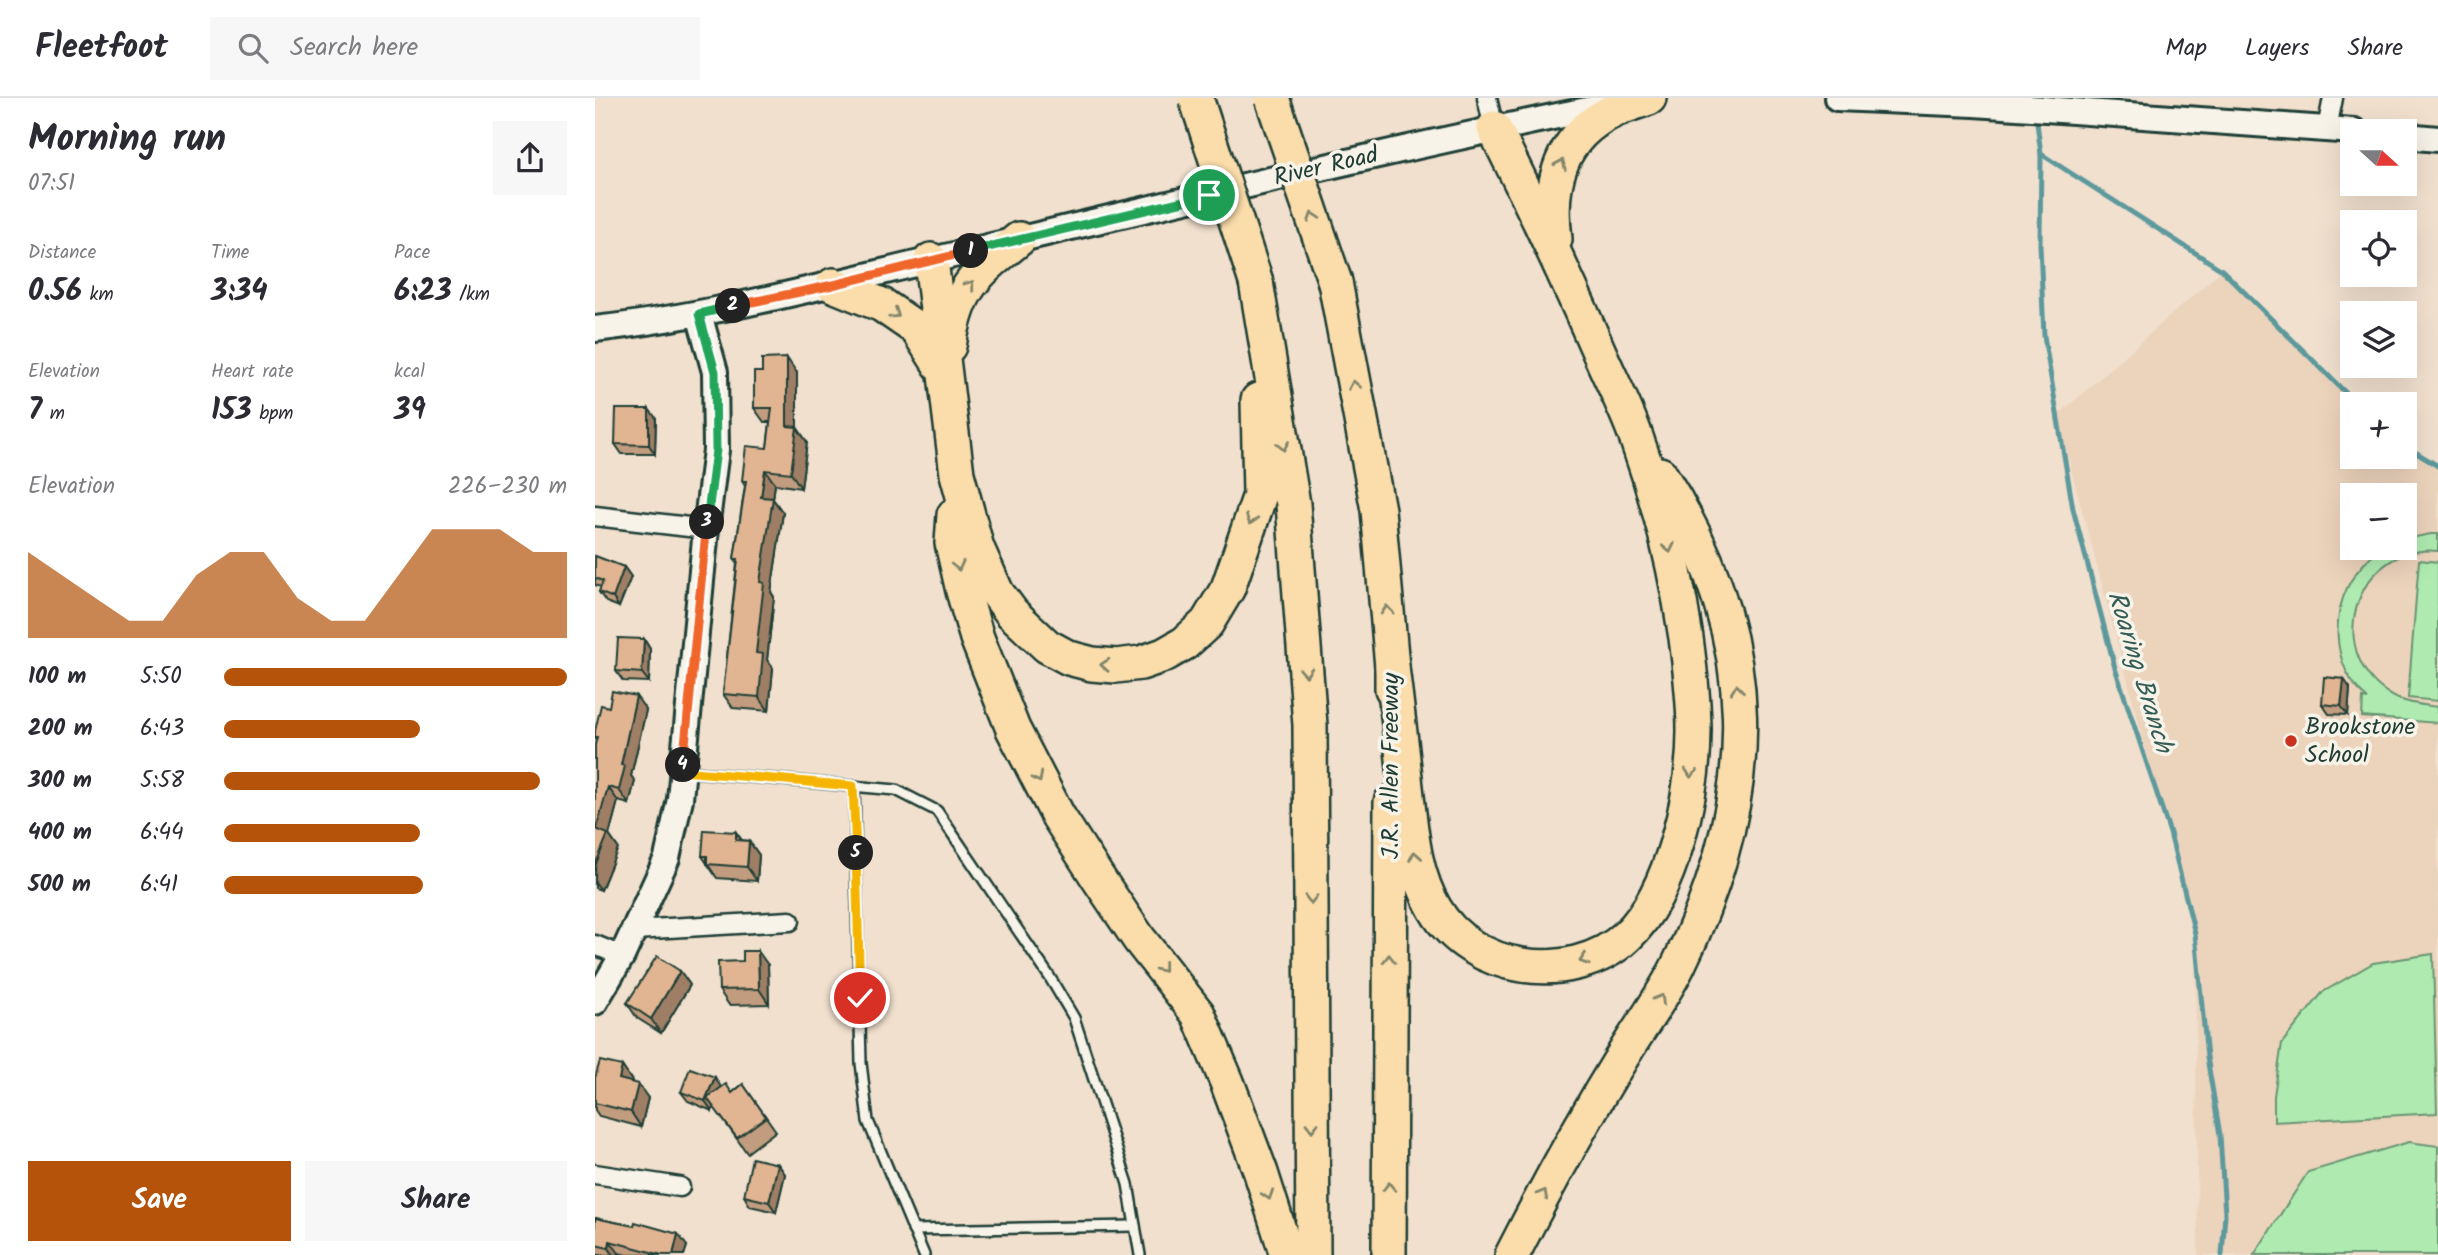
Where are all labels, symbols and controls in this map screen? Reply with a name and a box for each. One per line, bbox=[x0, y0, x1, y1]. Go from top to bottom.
search box bbox=[210, 17, 700, 80]
text: Fleetfoot bbox=[35, 22, 168, 75]
text: Search here bbox=[290, 27, 418, 69]
icon: search bbox=[234, 29, 272, 67]
text: Map bbox=[2165, 29, 2207, 68]
text: Layers bbox=[2245, 29, 2309, 68]
text: Share bbox=[2347, 29, 2403, 68]
text: Morning run bbox=[28, 110, 226, 170]
north arrow bbox=[2340, 119, 2417, 196]
map controls bbox=[2340, 119, 2417, 560]
button: share bbox=[493, 121, 567, 195]
street label: River Road bbox=[1270, 136, 1383, 198]
one-way arrow bbox=[1553, 159, 1567, 171]
pin bbox=[1179, 165, 1239, 225]
text: 07:51 bbox=[28, 166, 75, 202]
icon: arrive bbox=[1190, 176, 1228, 214]
button: locate bbox=[2340, 210, 2417, 287]
one-way arrow bbox=[1307, 212, 1321, 224]
pin: 1 bbox=[953, 234, 989, 268]
text: 1 bbox=[968, 235, 973, 265]
text: Distance bbox=[28, 238, 96, 268]
text: Time bbox=[211, 238, 249, 268]
text: Pace bbox=[394, 238, 430, 268]
text: 0.56 bbox=[28, 268, 82, 316]
text: 3:34 bbox=[211, 268, 268, 316]
text: 6:23 bbox=[394, 268, 452, 316]
text: km bbox=[82, 280, 114, 310]
text: /km bbox=[452, 280, 490, 310]
one-way arrow bbox=[962, 280, 974, 293]
pin: 2 bbox=[715, 288, 751, 324]
text: 2 bbox=[727, 290, 738, 320]
button: layers bbox=[2340, 301, 2417, 378]
one-way arrow bbox=[887, 306, 900, 318]
text: Elevation bbox=[28, 357, 100, 387]
text: Heart rate bbox=[211, 357, 294, 387]
text: kcal bbox=[394, 357, 425, 387]
one-way arrow bbox=[1348, 379, 1363, 391]
text: 7 bbox=[28, 387, 42, 435]
text: 153 bbox=[211, 387, 252, 435]
text: 39 bbox=[394, 387, 426, 435]
button: + bbox=[2340, 392, 2417, 469]
text: m bbox=[42, 399, 65, 429]
text: bpm bbox=[252, 399, 293, 429]
one-way arrow bbox=[1275, 440, 1290, 452]
text: Elevation bbox=[28, 469, 115, 505]
text: 226–230 m bbox=[448, 469, 567, 505]
button: − bbox=[2340, 483, 2417, 560]
pin: 3 bbox=[689, 504, 725, 540]
text: 3 bbox=[701, 506, 712, 536]
one-way arrow bbox=[1245, 513, 1259, 525]
one-way arrow bbox=[1660, 542, 1675, 554]
one-way arrow bbox=[949, 560, 964, 572]
water label: Roaring Branch bbox=[2094, 586, 2184, 760]
one-way arrow bbox=[1380, 604, 1395, 615]
one-way arrow bbox=[1099, 658, 1110, 673]
text: 100 m bbox=[28, 659, 86, 695]
text: 5:50 bbox=[140, 659, 182, 695]
one-way arrow bbox=[1298, 667, 1313, 678]
street label: J.R. Allen Freeway bbox=[1372, 672, 1411, 859]
one-way arrow bbox=[1730, 683, 1745, 695]
place label: Brookstone School bbox=[2305, 708, 2415, 775]
text: 200 m bbox=[28, 711, 93, 747]
text: 6:43 bbox=[140, 711, 184, 747]
marker: Brookstone School bbox=[2283, 733, 2299, 749]
pin: 4 bbox=[665, 748, 701, 782]
text: 4 bbox=[677, 749, 688, 779]
text: 300 m bbox=[28, 763, 92, 799]
text: 5:58 bbox=[140, 763, 184, 799]
one-way arrow bbox=[1684, 768, 1699, 779]
one-way arrow bbox=[1030, 771, 1043, 784]
text: 400 m bbox=[28, 815, 92, 851]
text: 6:44 bbox=[140, 815, 184, 851]
pin: 5 bbox=[839, 836, 873, 870]
text: 5 bbox=[851, 837, 860, 867]
one-way arrow bbox=[1408, 850, 1423, 862]
text: 500 m bbox=[28, 867, 91, 903]
text: 6:41 bbox=[140, 867, 178, 903]
one-way arrow bbox=[1303, 894, 1319, 905]
one-way arrow bbox=[1578, 951, 1590, 966]
one-way arrow bbox=[1381, 954, 1397, 964]
one-way arrow bbox=[1154, 961, 1167, 973]
pin bbox=[830, 968, 890, 1028]
icon: check bbox=[841, 979, 879, 1017]
one-way arrow bbox=[1651, 993, 1664, 1006]
one-way arrow bbox=[1304, 1122, 1320, 1132]
button: Save bbox=[28, 1161, 291, 1241]
button: Share bbox=[305, 1161, 567, 1241]
one-way arrow bbox=[1381, 1181, 1397, 1192]
one-way arrow bbox=[1260, 1188, 1274, 1201]
one-way arrow bbox=[1535, 1189, 1549, 1201]

